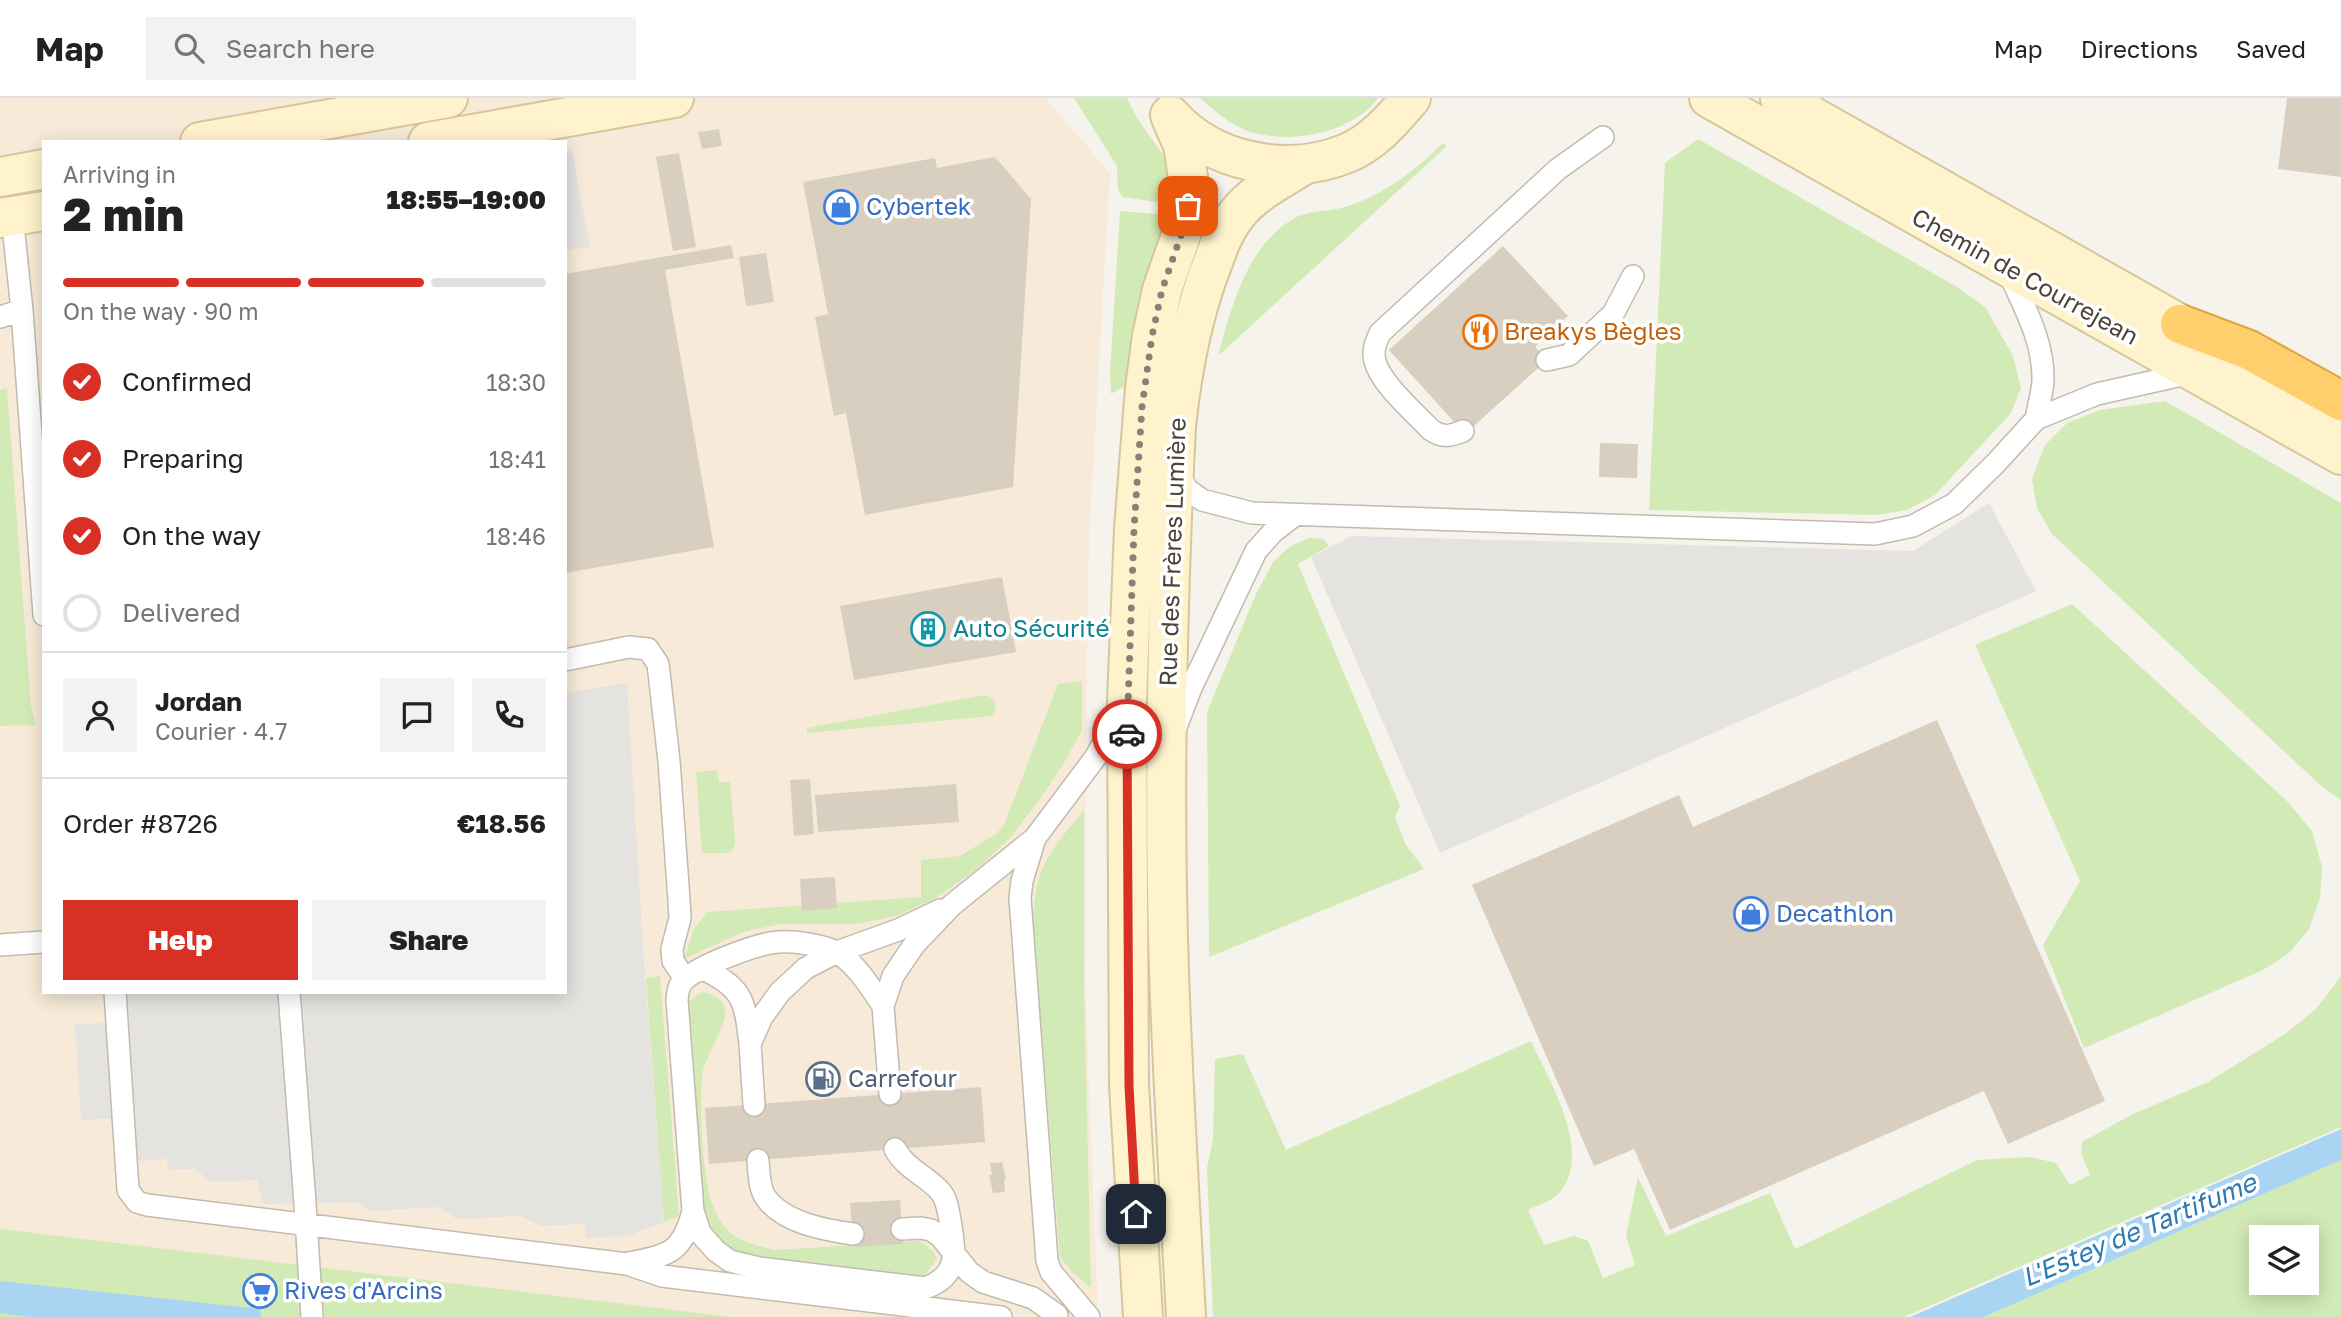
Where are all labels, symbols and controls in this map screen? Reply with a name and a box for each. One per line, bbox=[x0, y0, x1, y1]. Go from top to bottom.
search box bbox=[146, 17, 636, 80]
text: Map bbox=[35, 29, 104, 68]
icon: search bbox=[170, 29, 208, 67]
text: Search here bbox=[226, 33, 375, 64]
text: Map bbox=[1994, 34, 2043, 63]
text: Directions bbox=[2081, 34, 2198, 63]
text: Saved bbox=[2236, 34, 2306, 63]
text: Arriving in bbox=[63, 160, 176, 188]
pin bbox=[1158, 176, 1218, 236]
text: 18:55–19:00 bbox=[386, 184, 546, 215]
text: 2 min bbox=[63, 186, 184, 241]
icon: bag bbox=[1169, 187, 1207, 225]
shop icon: Cybertek bbox=[822, 188, 860, 226]
place label: Cybertek bbox=[866, 191, 971, 220]
street label: Chemin de Courrejean bbox=[1907, 201, 2144, 350]
text: On the way · 90 m bbox=[63, 297, 259, 325]
restaurant icon: Breakys Bègles bbox=[1461, 313, 1499, 351]
place label: Breakys Bègles bbox=[1504, 316, 1681, 345]
icon: check bbox=[63, 363, 101, 401]
text: Confirmed bbox=[122, 366, 252, 397]
text: 18:30 bbox=[486, 368, 546, 396]
street label: Rue des Frères Lumière bbox=[1152, 417, 1191, 687]
icon: check bbox=[63, 440, 101, 478]
text: Preparing bbox=[122, 443, 244, 474]
text: 18:41 bbox=[489, 445, 546, 473]
icon: check bbox=[63, 517, 101, 555]
text: On the way bbox=[122, 520, 261, 551]
text: 18:46 bbox=[486, 522, 546, 550]
text: Delivered bbox=[122, 597, 241, 628]
building icon: Auto Sécurité bbox=[909, 610, 947, 648]
place label: Auto Sécurité bbox=[953, 613, 1109, 642]
button: person bbox=[63, 678, 137, 752]
button: chat bbox=[380, 678, 454, 752]
button: phone bbox=[472, 678, 546, 752]
text: Jordan bbox=[155, 686, 242, 717]
courier bbox=[1092, 699, 1162, 769]
icon: car bbox=[1108, 715, 1146, 753]
text: Courier · 4.7 bbox=[155, 717, 287, 745]
text: Order #8726 bbox=[63, 808, 218, 839]
text: €18.56 bbox=[457, 808, 546, 839]
shop icon: Decathlon bbox=[1732, 895, 1770, 933]
place label: Decathlon bbox=[1776, 898, 1894, 927]
button: Help bbox=[63, 900, 298, 980]
button: Share bbox=[312, 900, 546, 980]
fuel station icon: Carrefour bbox=[804, 1060, 842, 1098]
place label: Carrefour bbox=[848, 1063, 957, 1092]
water label: L'Estey de Tartifume bbox=[2017, 1165, 2262, 1293]
pin bbox=[1106, 1184, 1166, 1244]
icon: home bbox=[1117, 1195, 1155, 1233]
map controls bbox=[2249, 1225, 2319, 1295]
button: layers bbox=[2249, 1225, 2319, 1295]
supermarket icon: Rives d'Arcins bbox=[241, 1272, 279, 1310]
place label: Rives d'Arcins bbox=[284, 1275, 443, 1304]

